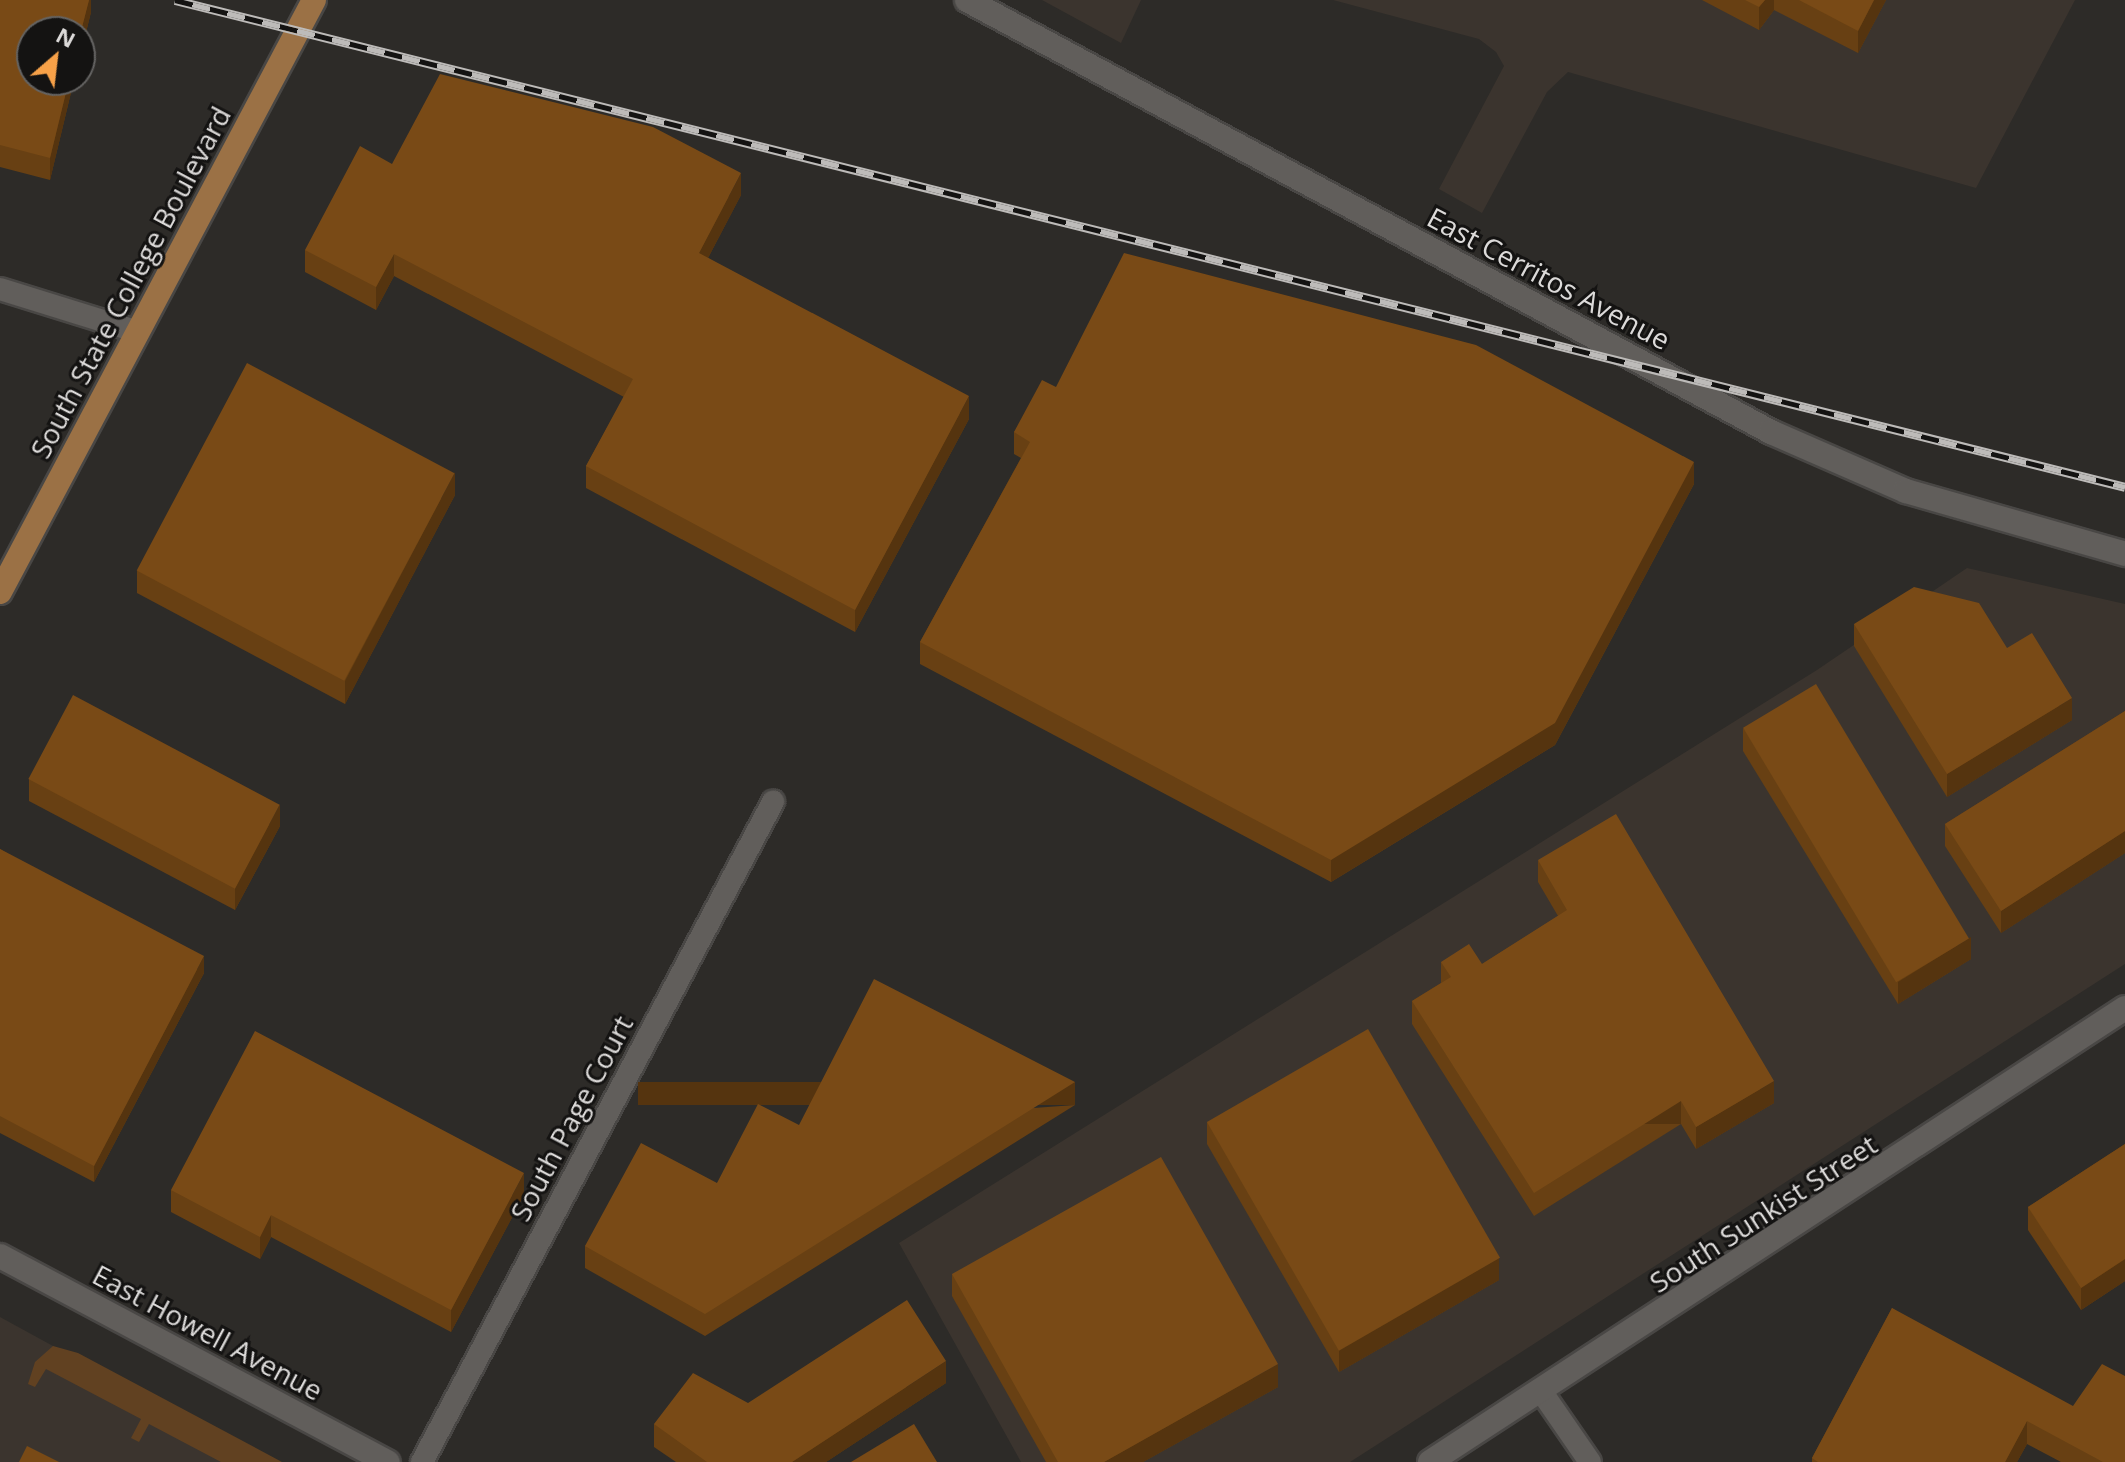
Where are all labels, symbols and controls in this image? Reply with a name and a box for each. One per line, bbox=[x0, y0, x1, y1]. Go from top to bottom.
north arrow bbox=[16, 16, 96, 96]
text: N bbox=[51, 19, 81, 54]
street label: South State College Boulevard bbox=[23, 101, 237, 463]
street label: East Cerritos Avenue bbox=[1422, 200, 1676, 356]
street label: South Page Court bbox=[503, 1010, 639, 1226]
street label: South Sunkist Street bbox=[1643, 1127, 1883, 1299]
street label: East Howell Avenue bbox=[87, 1257, 329, 1407]

